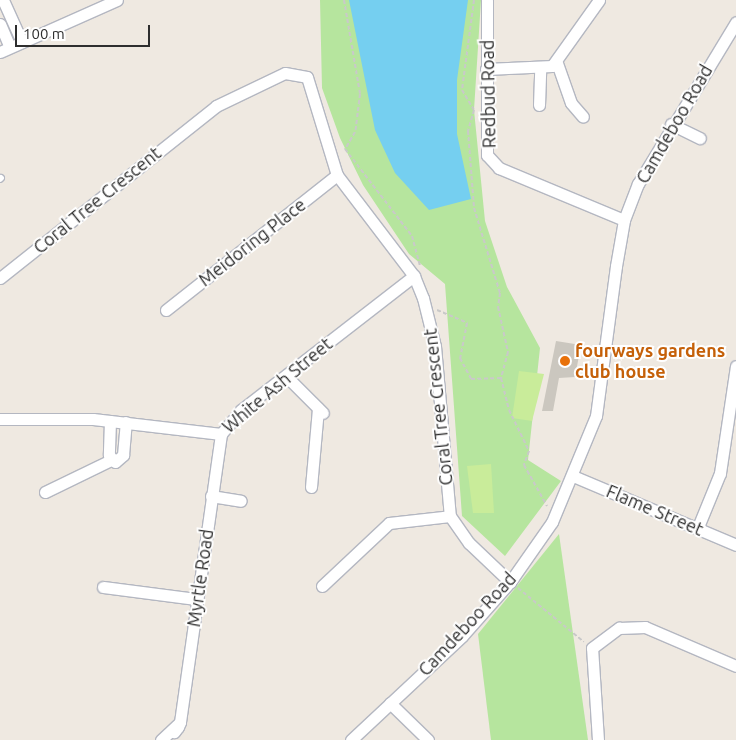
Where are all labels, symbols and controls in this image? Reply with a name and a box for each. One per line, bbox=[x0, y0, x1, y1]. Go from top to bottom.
scale bar bbox=[18, 15, 152, 47]
text: 100 m bbox=[23, 25, 65, 42]
street label: Redbud Road bbox=[476, 40, 500, 148]
street label: Camdeboo Road bbox=[631, 61, 717, 187]
street label: Coral Tree Crescent bbox=[29, 142, 165, 258]
street label: Meidoring Place bbox=[194, 193, 310, 291]
street label: Coral Tree Crescent bbox=[419, 327, 457, 487]
street label: White Ash Street bbox=[218, 333, 336, 437]
place label: fourways gardens club house bbox=[575, 340, 725, 382]
marker: fourways gardens club house bbox=[559, 355, 571, 367]
street label: Flame Street bbox=[603, 480, 707, 540]
street label: Myrtle Road bbox=[182, 528, 218, 628]
street label: Camdeboo Road bbox=[414, 568, 520, 680]

